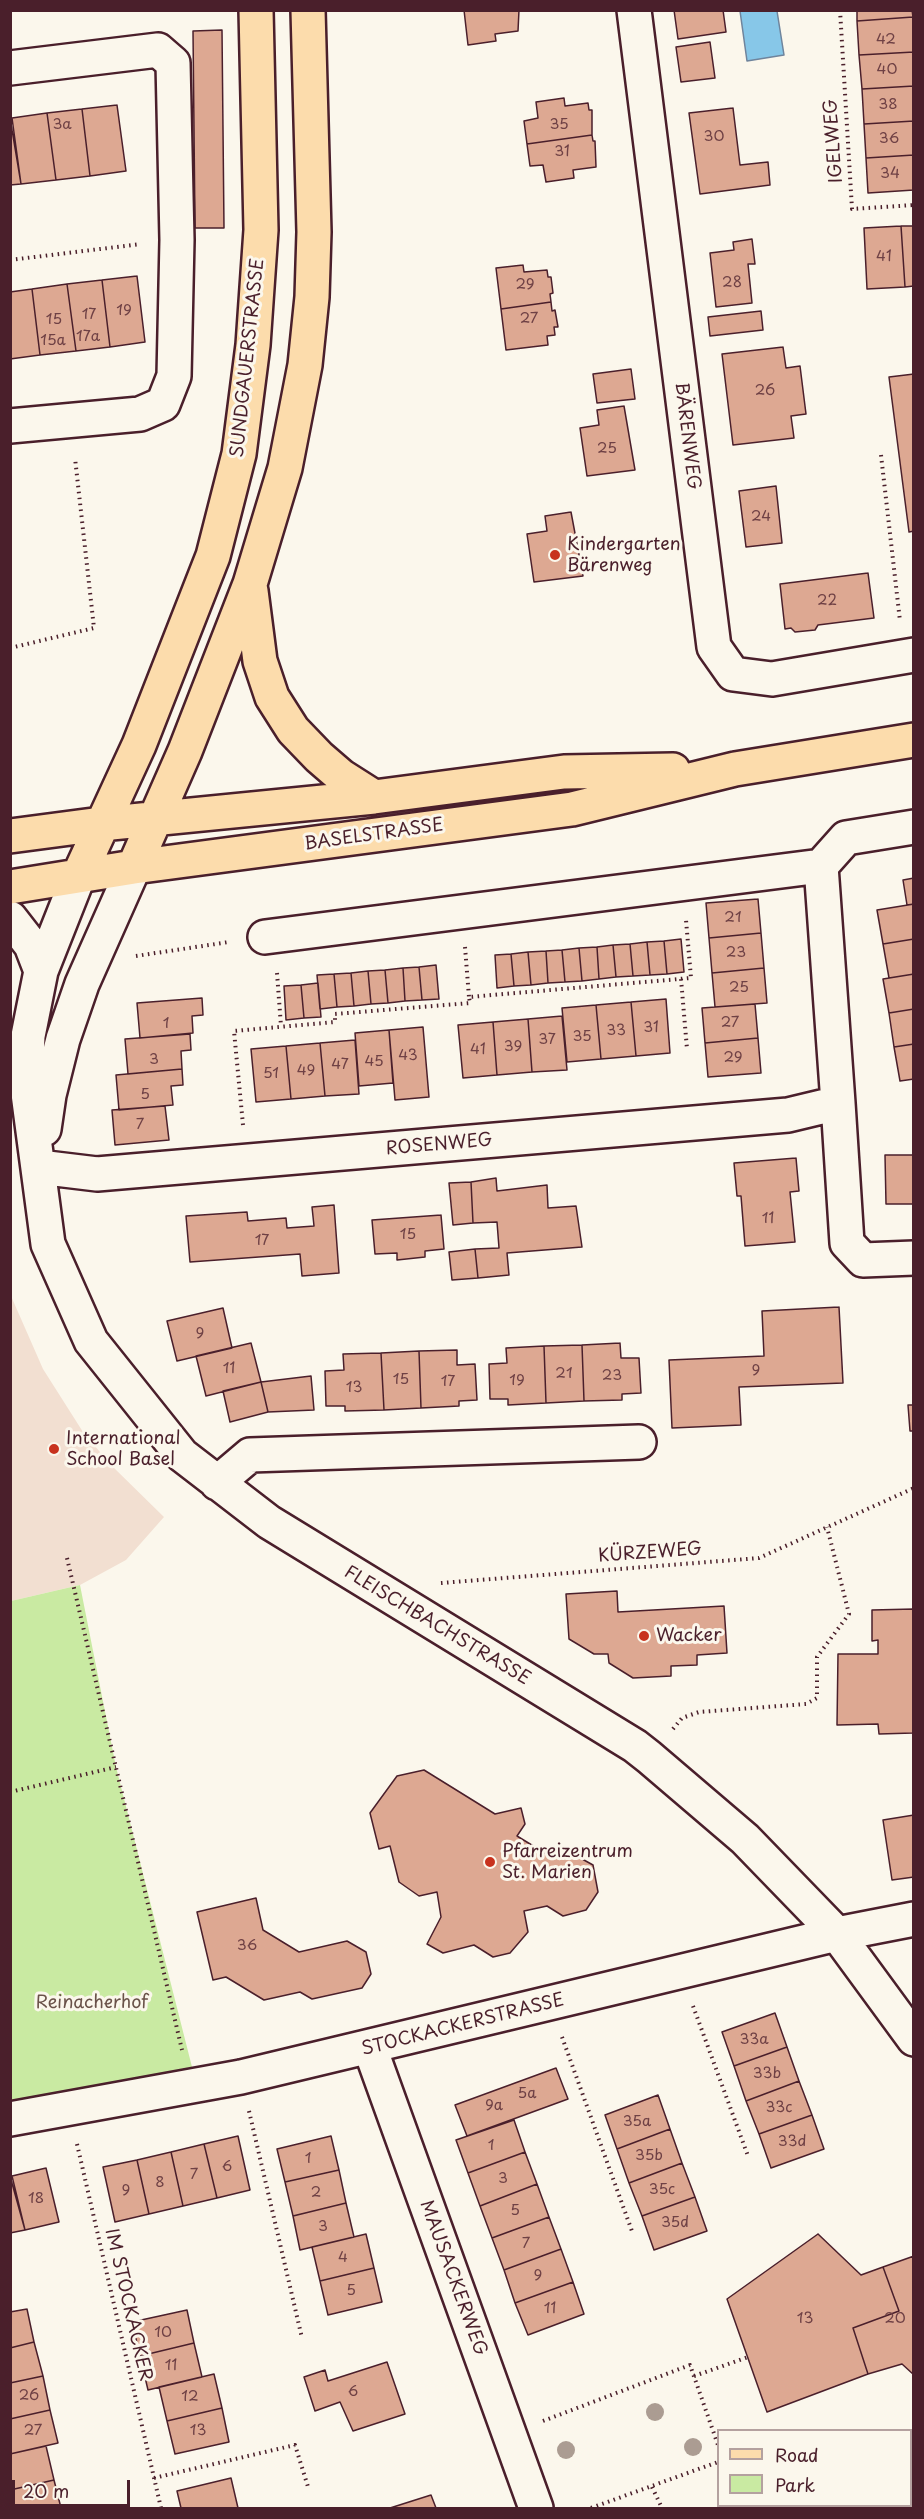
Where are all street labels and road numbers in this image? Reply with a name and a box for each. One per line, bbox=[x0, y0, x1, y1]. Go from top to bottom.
street label: IGELWEG bbox=[820, 98, 848, 184]
street label: SUNDGAUERSTRASSE bbox=[227, 257, 269, 459]
street label: BÄRENWEG bbox=[670, 381, 704, 491]
street label: BASELSTRASSE bbox=[303, 815, 445, 855]
street label: ROSENWEG bbox=[385, 1130, 493, 1160]
street label: KÜRZEWEG bbox=[598, 1539, 702, 1567]
street label: FLEISCHBACHSTRASSE bbox=[340, 1562, 534, 1690]
street label: STOCKACKERSTRASSE bbox=[359, 1989, 567, 2061]
street label: MAUSACKERWEG bbox=[415, 2197, 491, 2359]
street label: IM STOCKACKER bbox=[100, 2226, 156, 2384]

